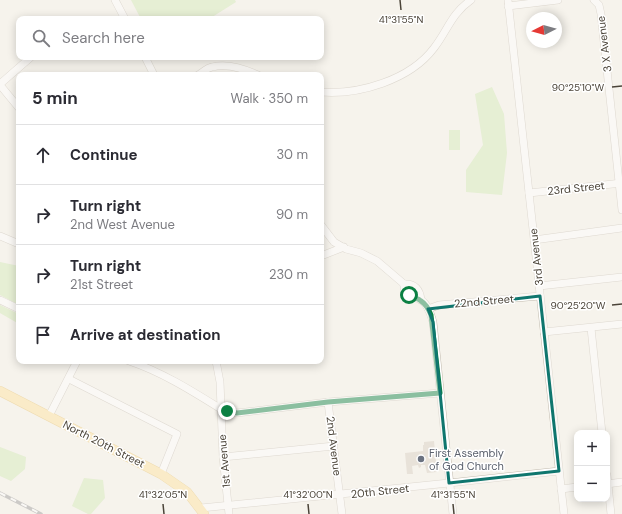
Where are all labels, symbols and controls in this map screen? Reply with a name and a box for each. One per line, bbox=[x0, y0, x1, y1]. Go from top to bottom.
north arrow bbox=[526, 12, 562, 48]
text: 41°31'55"N bbox=[379, 13, 423, 26]
street label: 3 X Avenue bbox=[594, 15, 614, 73]
search box bbox=[16, 16, 324, 60]
icon: search bbox=[30, 27, 52, 49]
text: Search here bbox=[62, 28, 145, 48]
text: 90°25'10"W bbox=[552, 81, 605, 94]
text: 5 min bbox=[32, 87, 78, 109]
text: Walk · 350 m bbox=[230, 90, 308, 107]
icon: ahead bbox=[32, 144, 54, 166]
text: Continue bbox=[70, 145, 138, 165]
text: 30 m bbox=[276, 146, 308, 163]
street label: 23rd Street bbox=[547, 178, 605, 198]
text: Turn right bbox=[70, 196, 141, 216]
icon: right bbox=[32, 204, 54, 226]
text: 90 m bbox=[276, 206, 308, 223]
text: 2nd West Avenue bbox=[70, 216, 175, 233]
street label: 3rd Avenue bbox=[526, 228, 546, 286]
text: Turn right bbox=[70, 256, 141, 276]
icon: right bbox=[32, 264, 54, 286]
text: 230 m bbox=[269, 266, 308, 283]
text: 21st Street bbox=[70, 276, 133, 293]
route start bbox=[400, 286, 418, 304]
street label: 22nd Street bbox=[454, 291, 514, 311]
text: 90°25'20"W bbox=[551, 299, 606, 312]
icon: arrive bbox=[32, 324, 54, 346]
text: Arrive at destination bbox=[70, 325, 221, 345]
route end bbox=[218, 402, 236, 420]
street label: 2nd Avenue bbox=[323, 415, 345, 477]
street label: North 20th Street bbox=[61, 417, 147, 471]
map controls bbox=[574, 430, 610, 502]
button: + bbox=[574, 430, 610, 466]
street label: 1st Avenue bbox=[215, 434, 233, 488]
place label: First Assembly of God Church bbox=[429, 446, 504, 473]
marker: First Assembly of God Church bbox=[416, 454, 426, 464]
button: − bbox=[574, 466, 610, 502]
street label: 20th Street bbox=[350, 481, 410, 501]
text: 41°32'05"N bbox=[139, 488, 187, 501]
text: 41°32'00"N bbox=[283, 488, 333, 501]
text: 41°31'55"N bbox=[431, 488, 475, 501]

